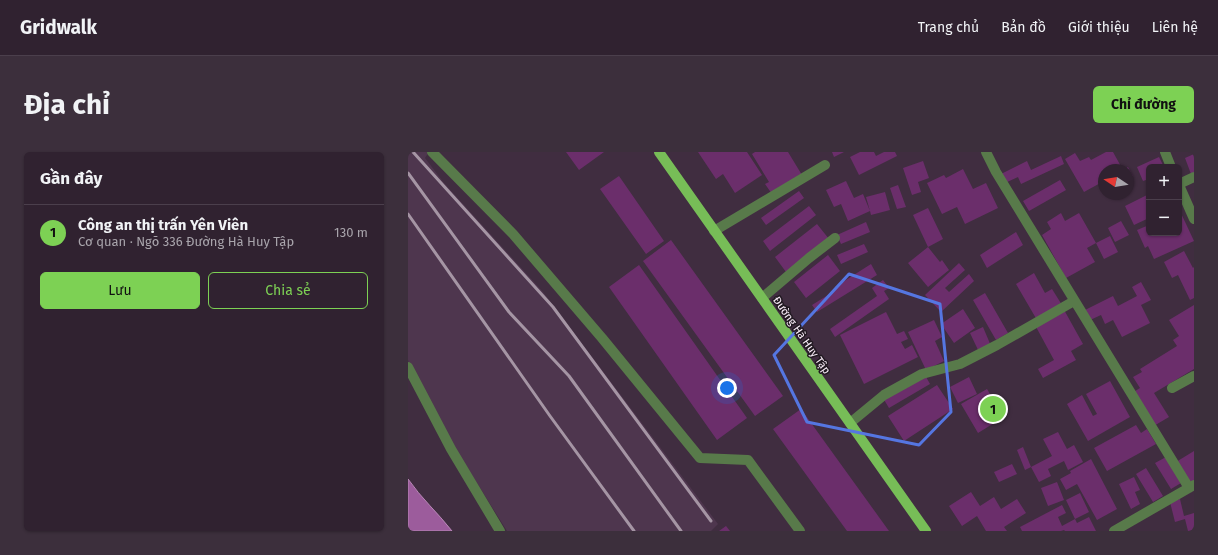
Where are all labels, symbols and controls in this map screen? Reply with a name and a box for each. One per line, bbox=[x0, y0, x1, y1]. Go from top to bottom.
text: Gridwalk bbox=[20, 16, 97, 39]
text: Trang chủ bbox=[918, 19, 979, 36]
text: Bản đồ bbox=[1001, 19, 1046, 36]
text: Giới thiệu bbox=[1068, 19, 1130, 36]
text: Liên hệ bbox=[1152, 19, 1198, 36]
button: Chỉ đường bbox=[1093, 86, 1194, 123]
text: Địa chỉ bbox=[24, 88, 110, 121]
north arrow bbox=[1098, 164, 1134, 200]
map controls bbox=[1146, 164, 1182, 236]
button: + bbox=[1146, 164, 1182, 200]
text: Gần đây bbox=[40, 168, 102, 189]
button: − bbox=[1146, 200, 1182, 236]
text: Công an thị trấn Yên Viên bbox=[78, 216, 248, 234]
text: 1 bbox=[50, 225, 56, 240]
text: 130 m bbox=[334, 225, 368, 240]
text: Cơ quan · Ngõ 336 Đường Hà Huy Tập bbox=[78, 234, 294, 249]
button: Lưu bbox=[40, 272, 200, 309]
button: Chia sẻ bbox=[208, 272, 368, 309]
street label: Đường Hà Huy Tập bbox=[770, 294, 833, 376]
your location bbox=[717, 378, 737, 398]
pin: 1 bbox=[980, 394, 1006, 424]

